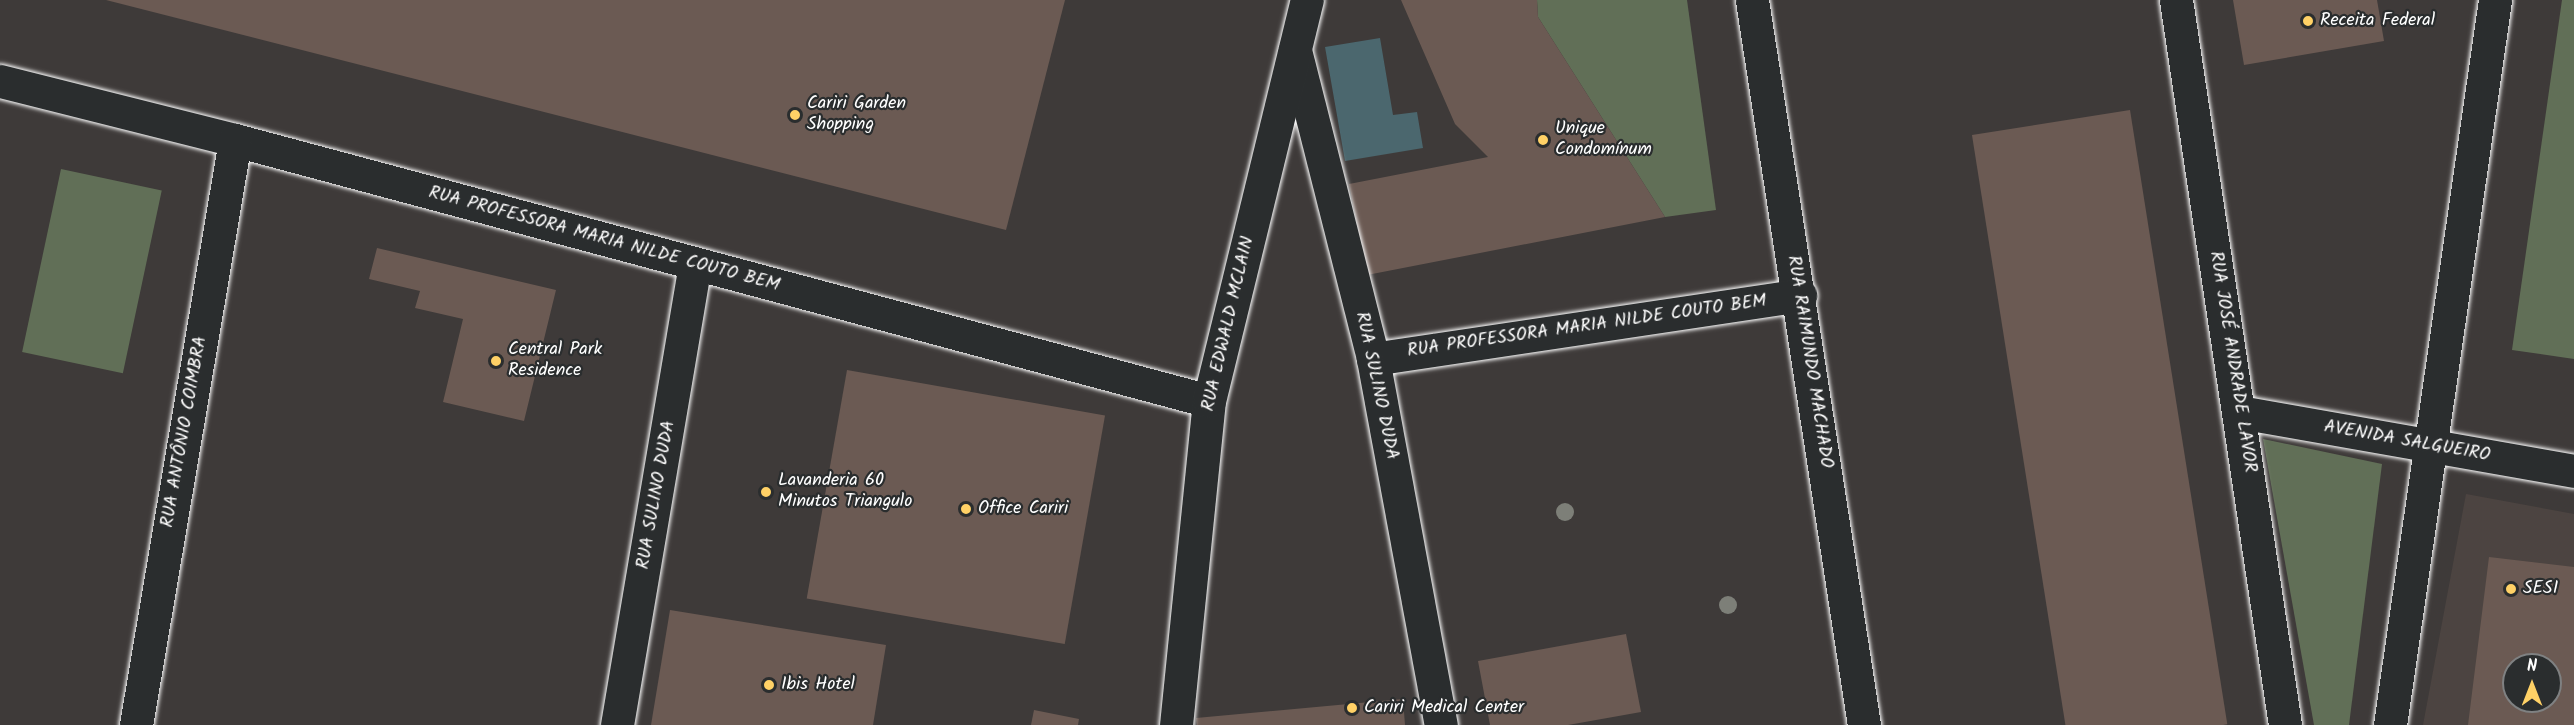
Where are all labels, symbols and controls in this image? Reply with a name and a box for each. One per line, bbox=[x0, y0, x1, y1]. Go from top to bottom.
place label: Receita Federal bbox=[2320, 10, 2435, 32]
marker: Receita Federal bbox=[2301, 14, 2315, 28]
place label: Cariri Garden Shopping bbox=[807, 94, 906, 136]
marker: Cariri Garden Shopping bbox=[788, 108, 802, 122]
place label: Unique Condomínum bbox=[1555, 119, 1652, 162]
marker: Unique Condomínum bbox=[1536, 133, 1550, 147]
street label: RUA PROFESSORA MARIA NILDE COUTO BEM bbox=[426, 183, 782, 297]
street label: RUA EDWALD MCLAIN bbox=[1198, 234, 1260, 414]
street label: RUA JOSÉ ANDRADE LAVOR bbox=[2204, 250, 2260, 474]
street label: RUA RAIMUNDO MACHADO bbox=[1782, 254, 1836, 470]
street label: RUA PROFESSORA MARIA NILDE COUTO BEM bbox=[1406, 291, 1768, 363]
street label: RUA SULINO DUDA bbox=[1350, 310, 1402, 462]
street label: RUA ANTÔNIO COIMBRA bbox=[158, 335, 212, 529]
place label: Central Park Residence bbox=[508, 340, 602, 382]
marker: Central Park Residence bbox=[489, 354, 503, 368]
street label: AVENIDA SALGUEIRO bbox=[2322, 417, 2492, 467]
street label: RUA SULINO DUDA bbox=[633, 419, 681, 571]
place label: Lavanderia 60 Minutos Triangulo bbox=[778, 471, 912, 514]
marker: Lavanderia 60 Minutos Triangulo bbox=[759, 485, 773, 499]
place label: Office Cariri bbox=[978, 498, 1068, 520]
marker: Office Cariri bbox=[959, 502, 973, 516]
place label: SESI bbox=[2523, 578, 2558, 600]
marker: SESI bbox=[2504, 582, 2518, 596]
north arrow bbox=[2502, 653, 2562, 713]
text: N bbox=[2527, 654, 2537, 679]
place label: Ibis Hotel bbox=[781, 674, 855, 696]
marker: Ibis Hotel bbox=[762, 678, 776, 692]
place label: Cariri Medical Center bbox=[1364, 697, 1524, 719]
marker: Cariri Medical Center bbox=[1345, 701, 1359, 715]

